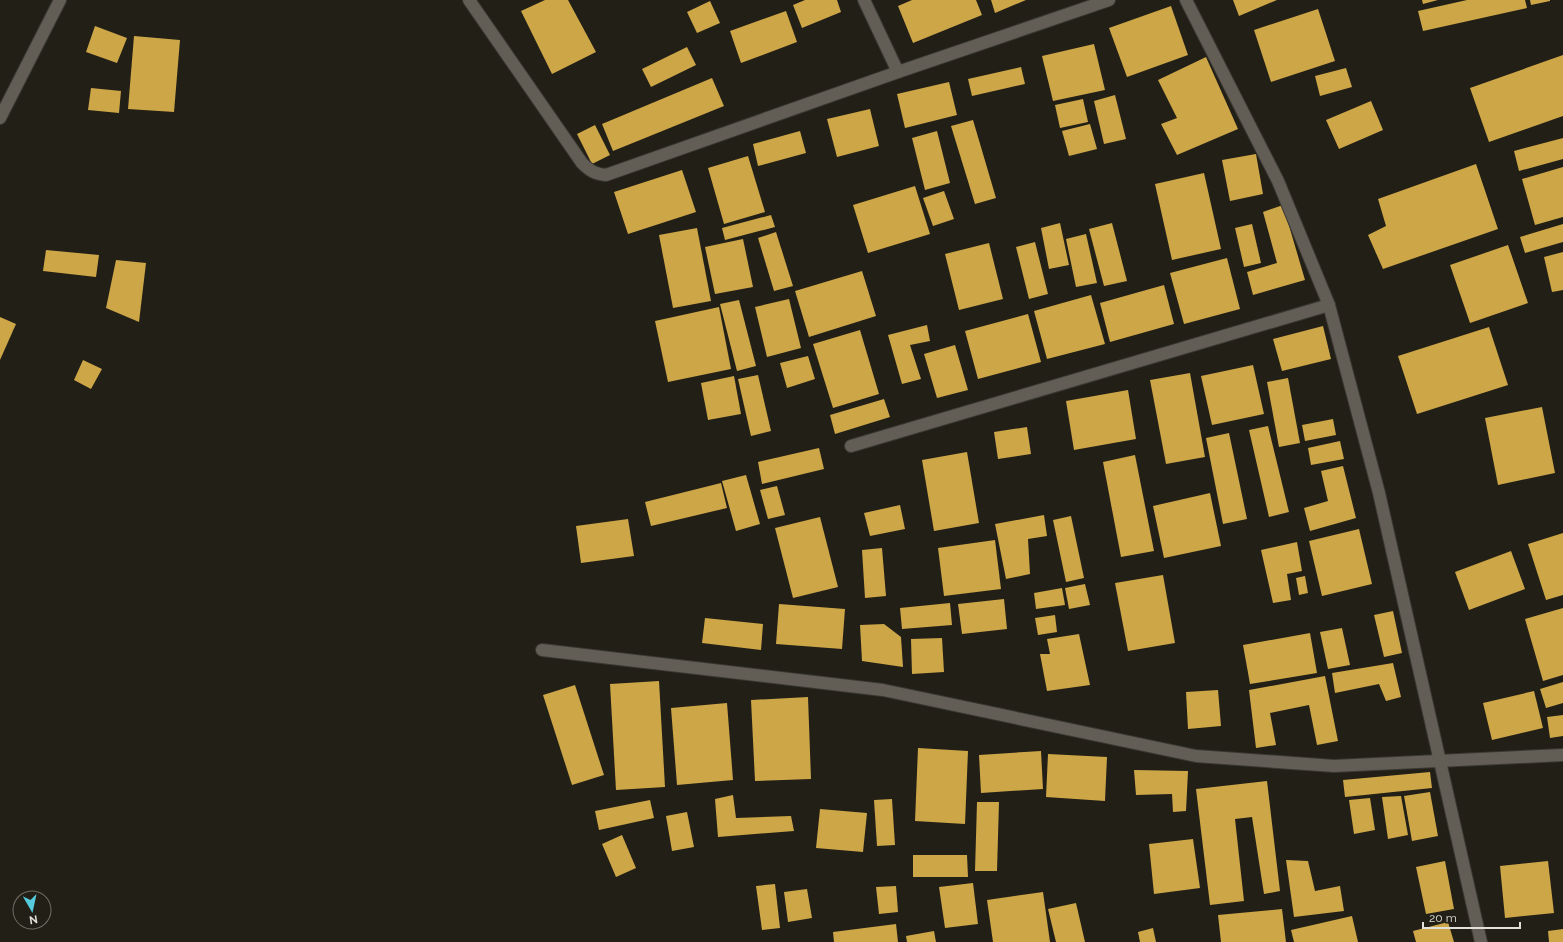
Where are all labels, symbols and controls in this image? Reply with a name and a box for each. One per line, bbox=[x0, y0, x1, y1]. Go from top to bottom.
north arrow bbox=[12, 890, 52, 930]
scale bar bbox=[1423, 904, 1520, 930]
text: 20 m bbox=[1429, 911, 1457, 925]
text: N bbox=[28, 912, 39, 926]

